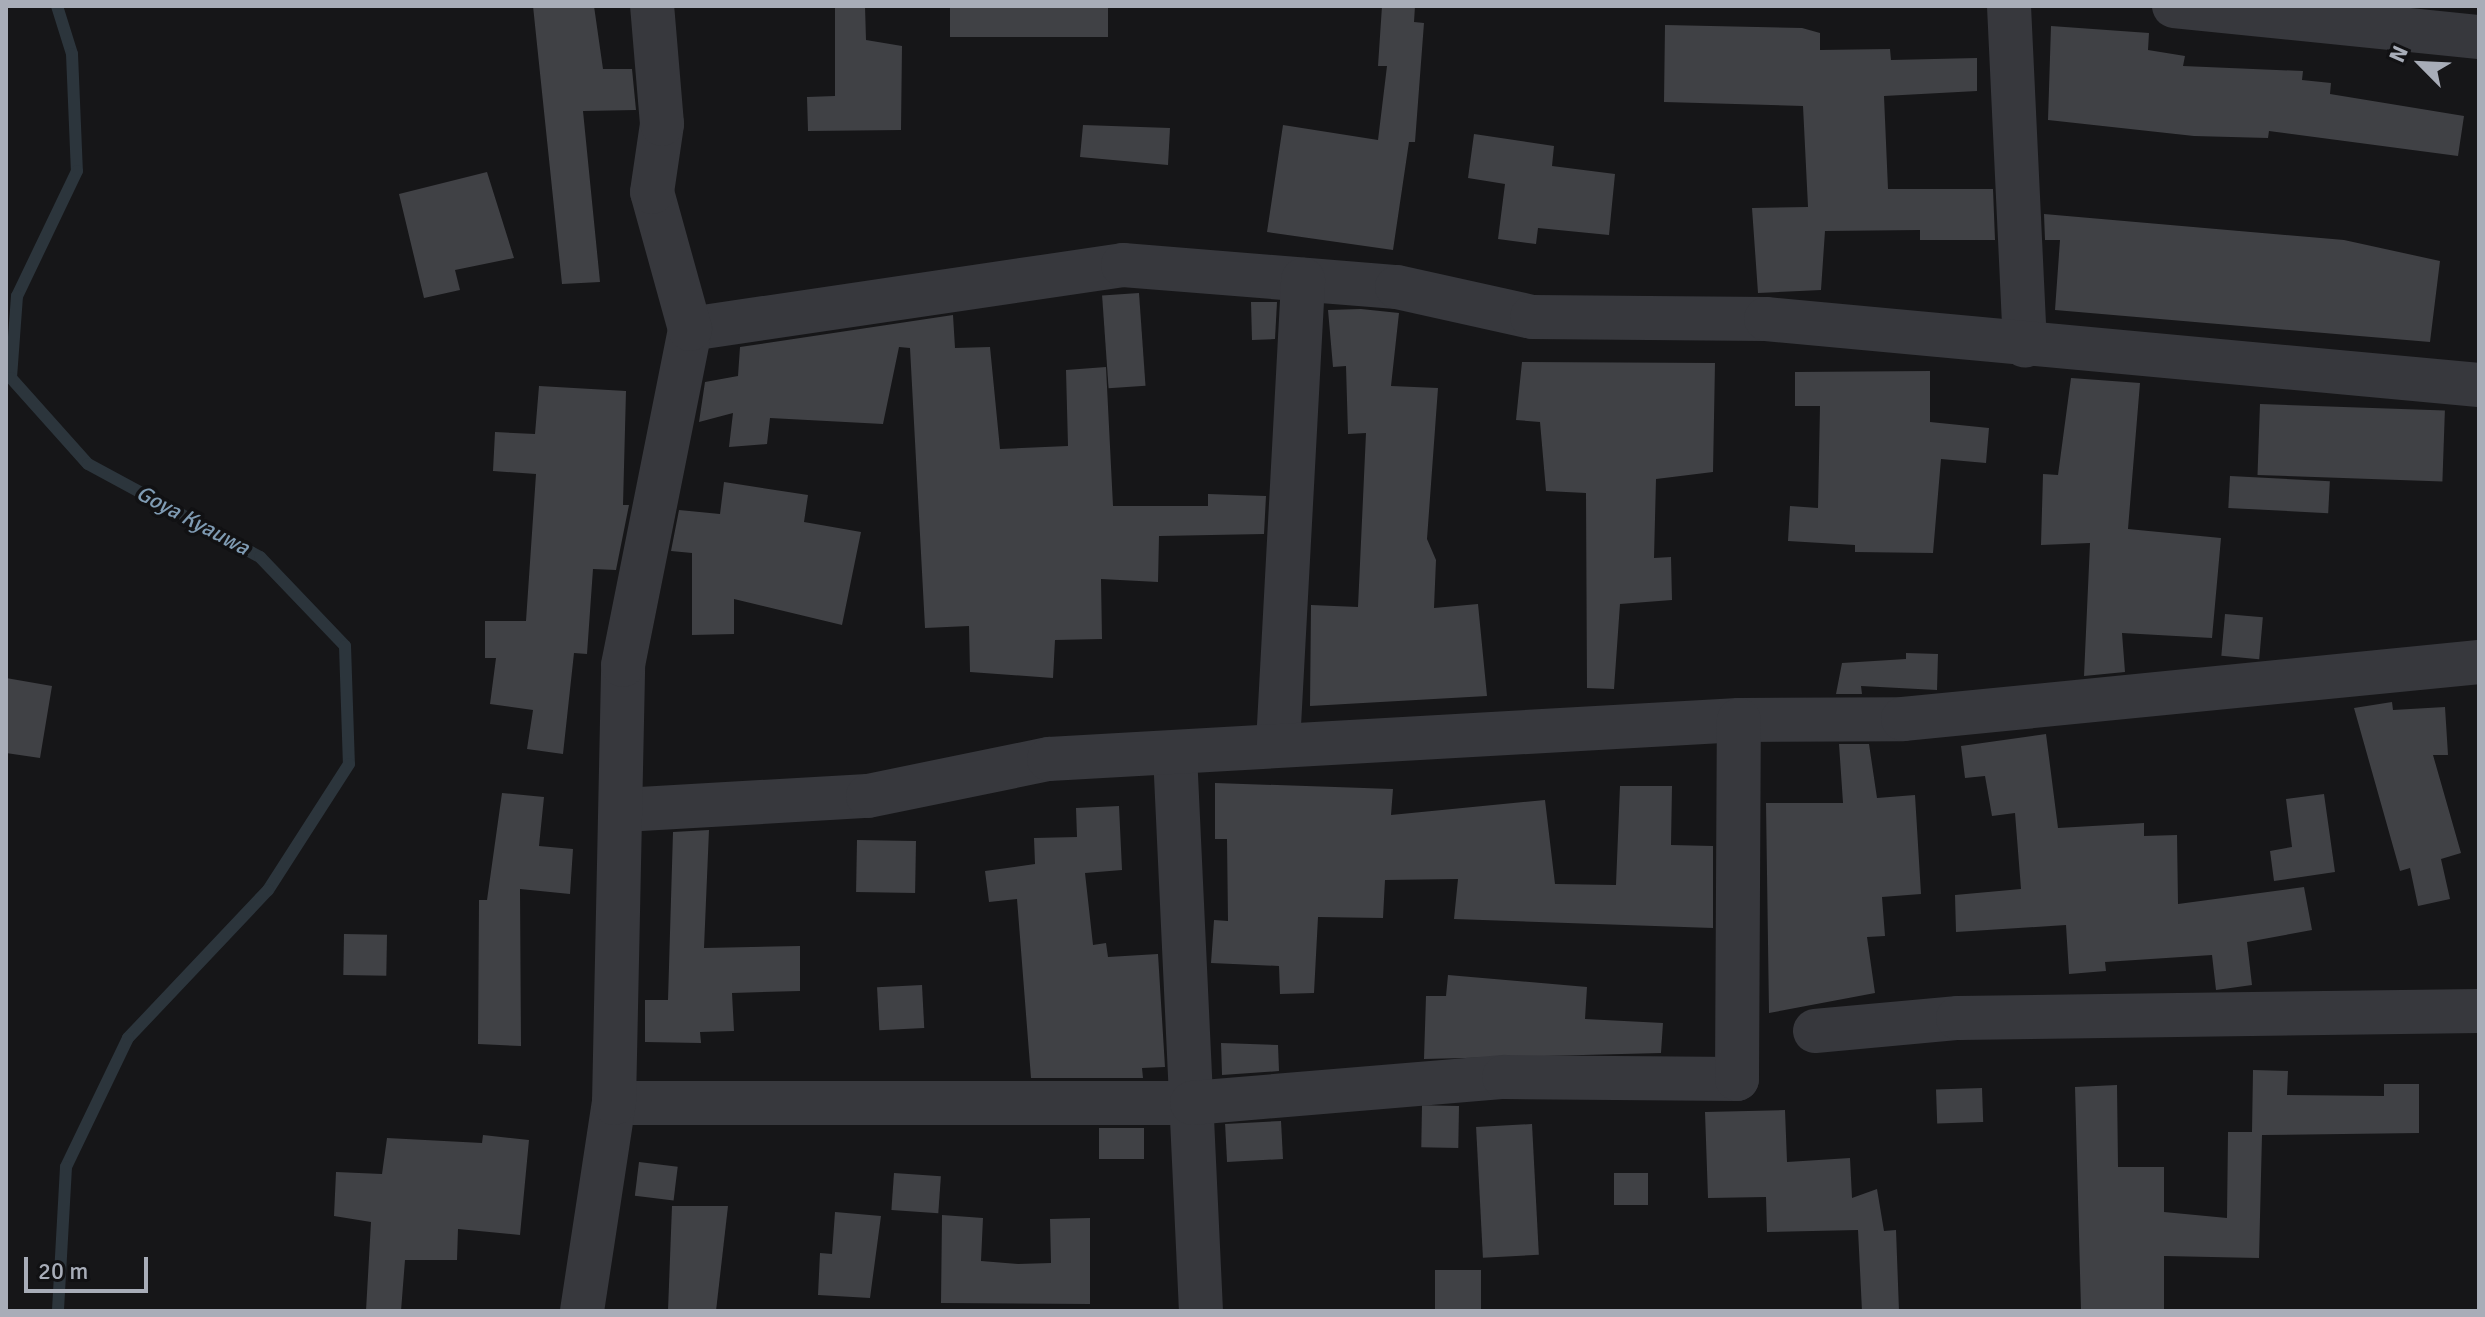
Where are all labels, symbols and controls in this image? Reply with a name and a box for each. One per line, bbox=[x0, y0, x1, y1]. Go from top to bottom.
north arrow bbox=[2381, 24, 2461, 104]
text: N bbox=[2383, 42, 2414, 67]
water label: Goya Kyauwa bbox=[132, 479, 254, 561]
scale bar bbox=[28, 1241, 152, 1291]
text: 20 m bbox=[38, 1256, 88, 1286]

